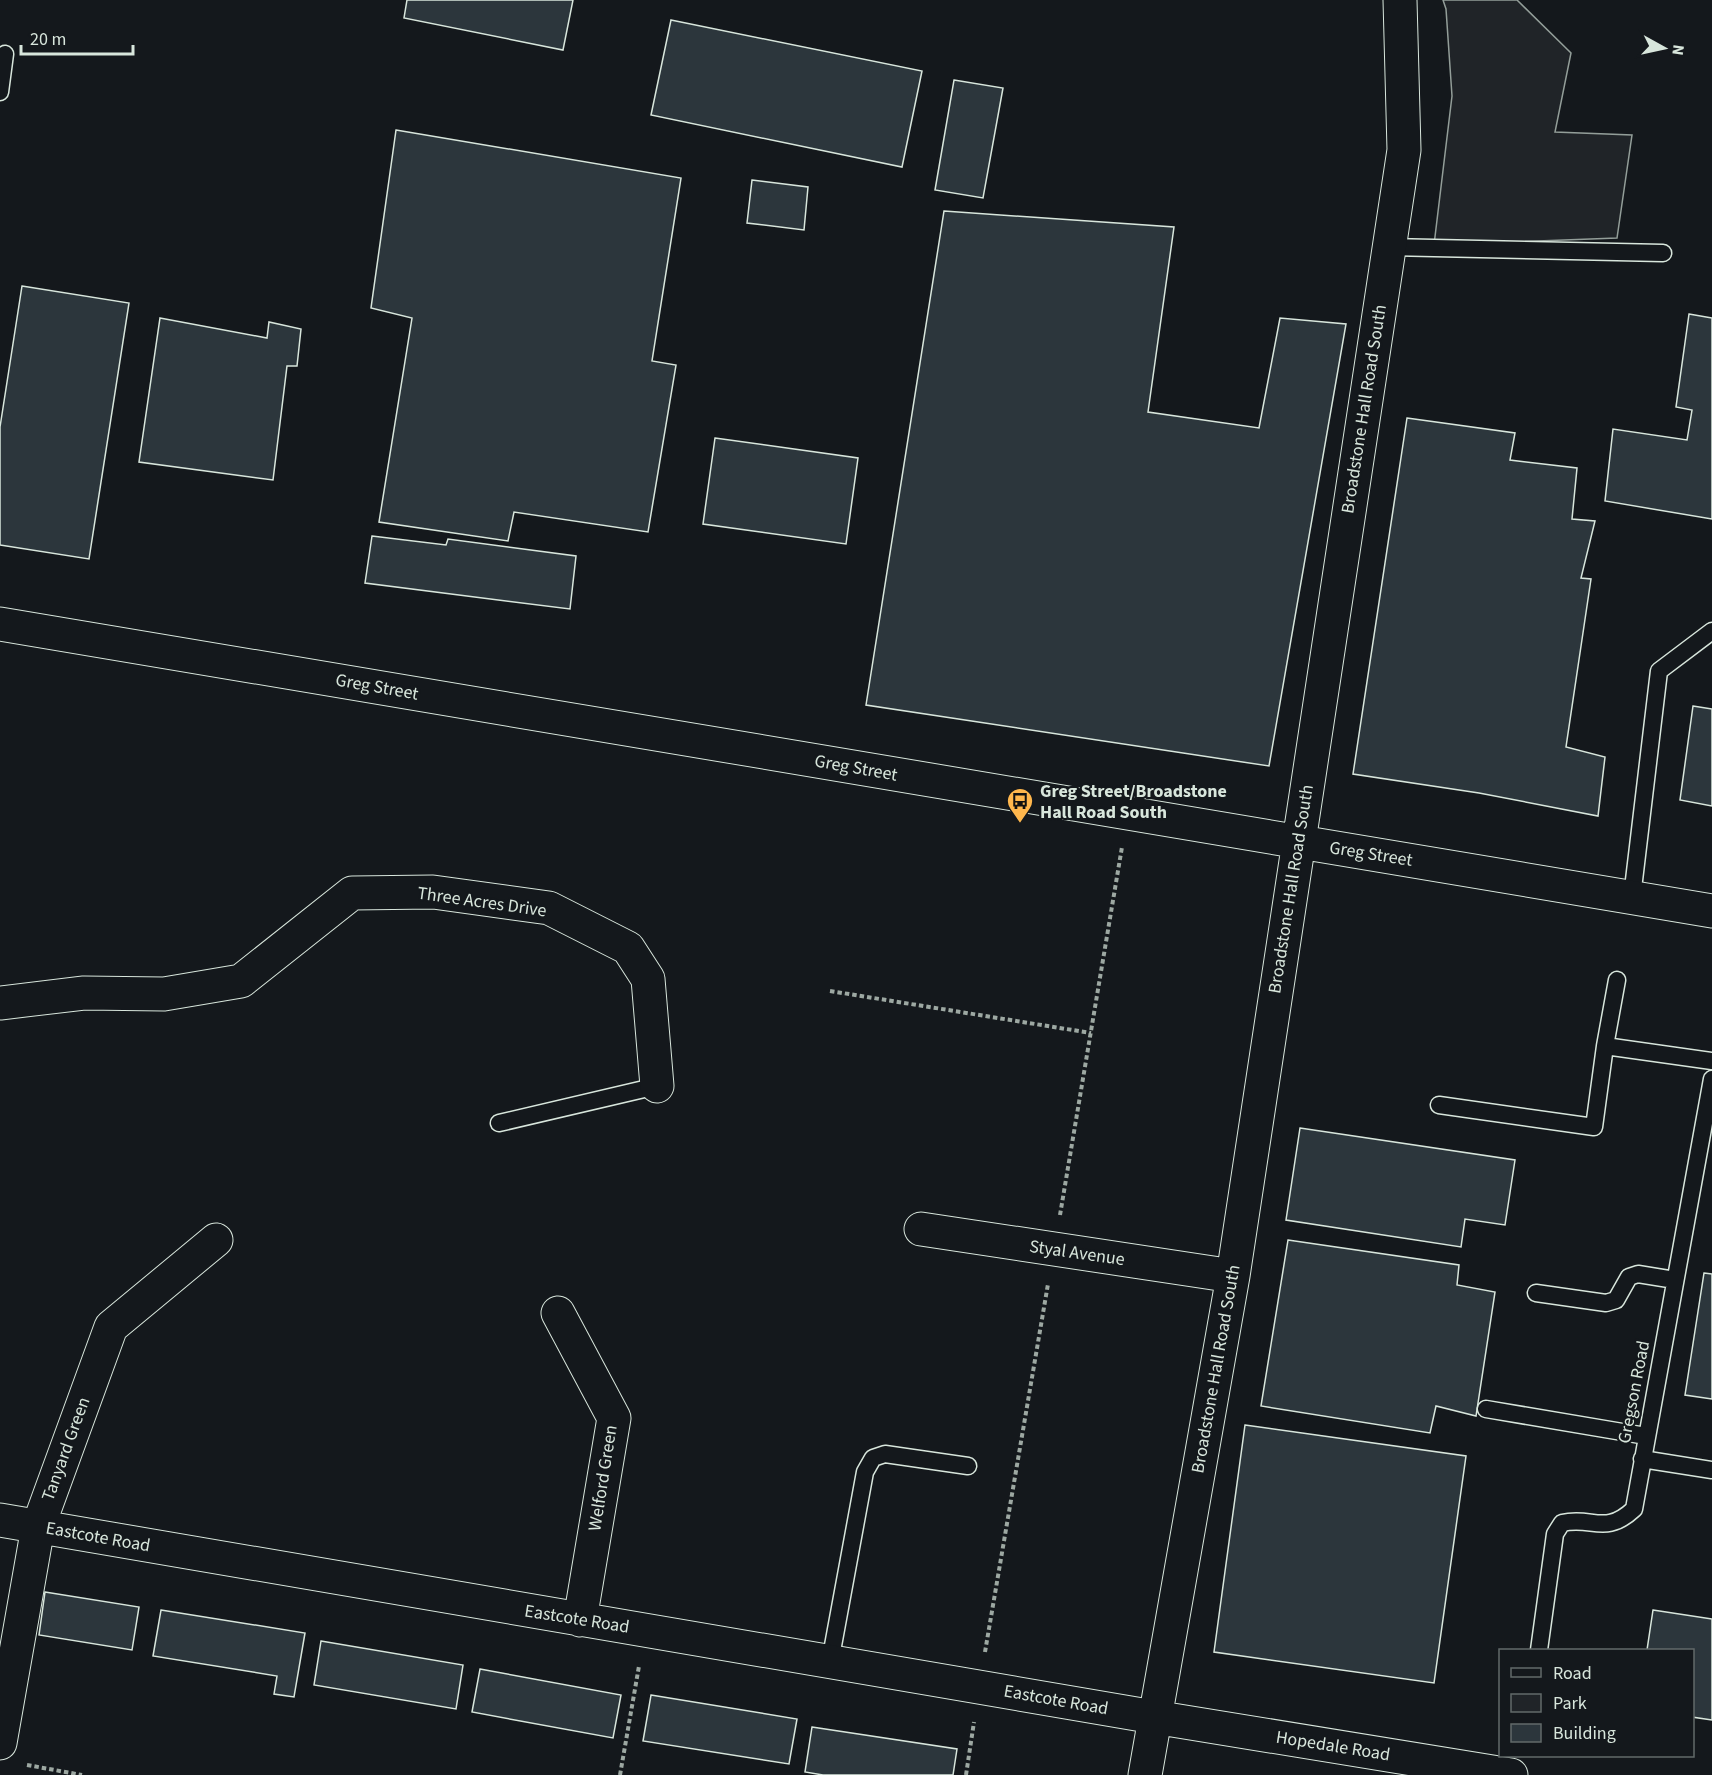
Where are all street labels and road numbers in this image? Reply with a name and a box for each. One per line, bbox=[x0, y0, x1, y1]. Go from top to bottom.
street label: Broadstone Hall Road South bbox=[1335, 303, 1393, 515]
street label: Greg Street bbox=[334, 667, 420, 707]
street label: Greg Street bbox=[813, 748, 899, 788]
street label: Broadstone Hall Road South bbox=[1262, 783, 1320, 995]
street label: Greg Street bbox=[1328, 835, 1414, 873]
street label: Three Acres Drive bbox=[416, 881, 548, 923]
street label: Styal Avenue bbox=[1028, 1234, 1126, 1272]
street label: Broadstone Hall Road South bbox=[1185, 1263, 1247, 1475]
street label: Gregson Road bbox=[1612, 1338, 1656, 1446]
street label: Tanyard Green bbox=[36, 1394, 96, 1504]
street label: Welford Green bbox=[582, 1423, 624, 1533]
street label: Eastcote Road bbox=[44, 1515, 152, 1559]
street label: Eastcote Road bbox=[523, 1598, 631, 1640]
street label: Eastcote Road bbox=[1002, 1678, 1110, 1722]
street label: Hopedale Road bbox=[1274, 1725, 1392, 1767]

